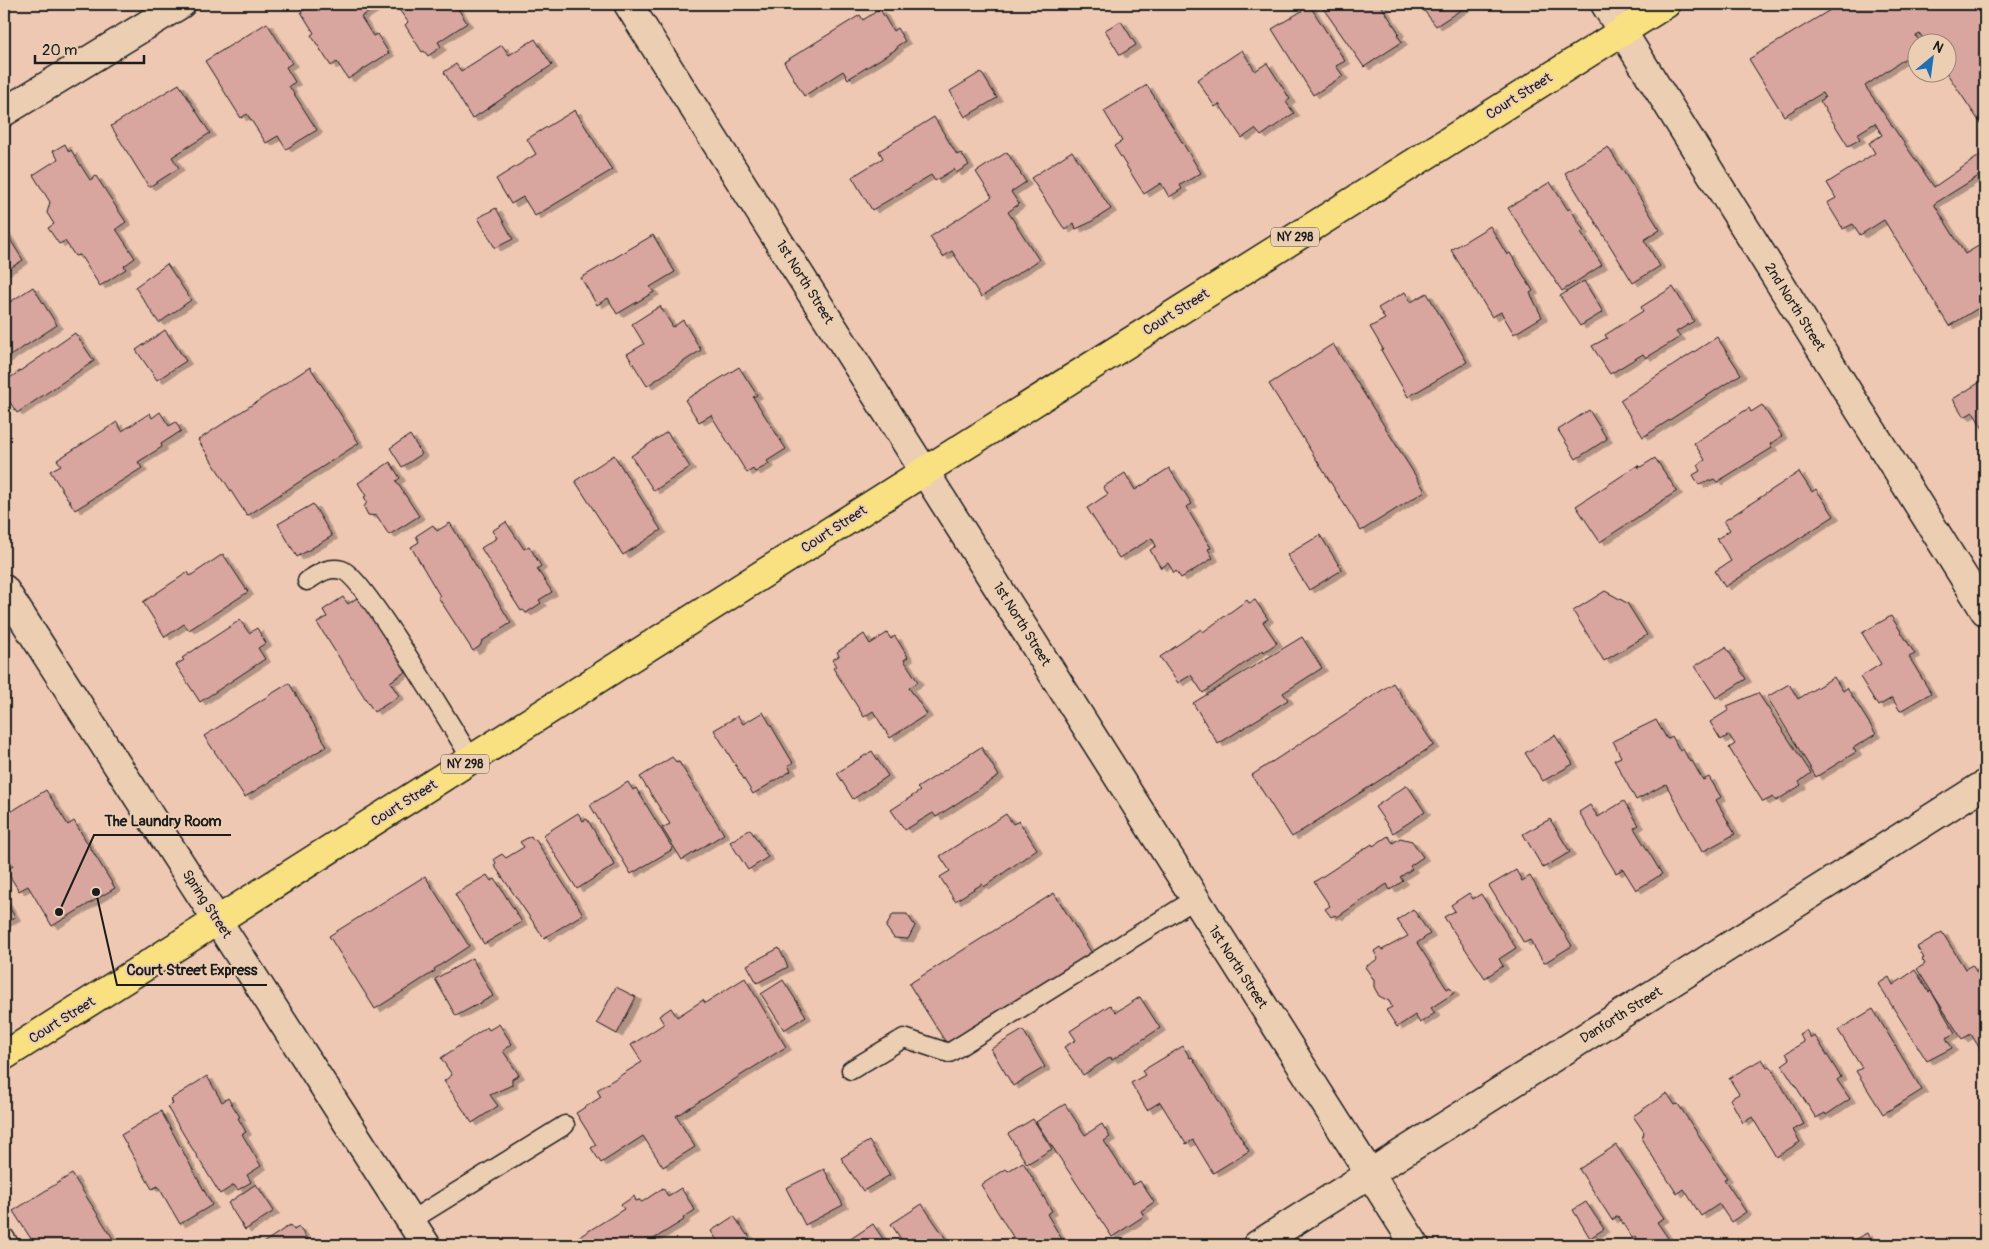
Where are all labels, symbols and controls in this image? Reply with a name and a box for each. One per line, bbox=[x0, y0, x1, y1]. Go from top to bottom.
scale bar bbox=[35, 32, 144, 64]
north arrow bbox=[1906, 32, 1956, 82]
text: N bbox=[1930, 37, 1946, 57]
text: 20 m bbox=[42, 41, 77, 60]
street label: Court Street bbox=[1483, 69, 1556, 123]
road number: NY 298 bbox=[1271, 228, 1319, 246]
street label: 1st North Street bbox=[772, 237, 838, 327]
street label: 2nd North Street bbox=[1761, 260, 1829, 355]
street label: Court Street bbox=[1140, 285, 1213, 339]
street label: Court Street bbox=[798, 501, 870, 557]
street label: 1st North Street bbox=[989, 579, 1055, 669]
road number: NY 298 bbox=[441, 754, 489, 774]
street label: Court Street bbox=[368, 776, 441, 830]
callout: The Laundry Room bbox=[94, 805, 231, 835]
text: The Laundry Room bbox=[103, 812, 222, 831]
street label: Spring Street bbox=[179, 867, 236, 942]
street label: 1st North Street bbox=[1205, 922, 1271, 1012]
callout: Court Street Express bbox=[117, 955, 267, 985]
text: Court Street Express bbox=[127, 961, 258, 980]
street label: Danforth Street bbox=[1577, 983, 1665, 1047]
street label: Court Street bbox=[26, 993, 99, 1047]

